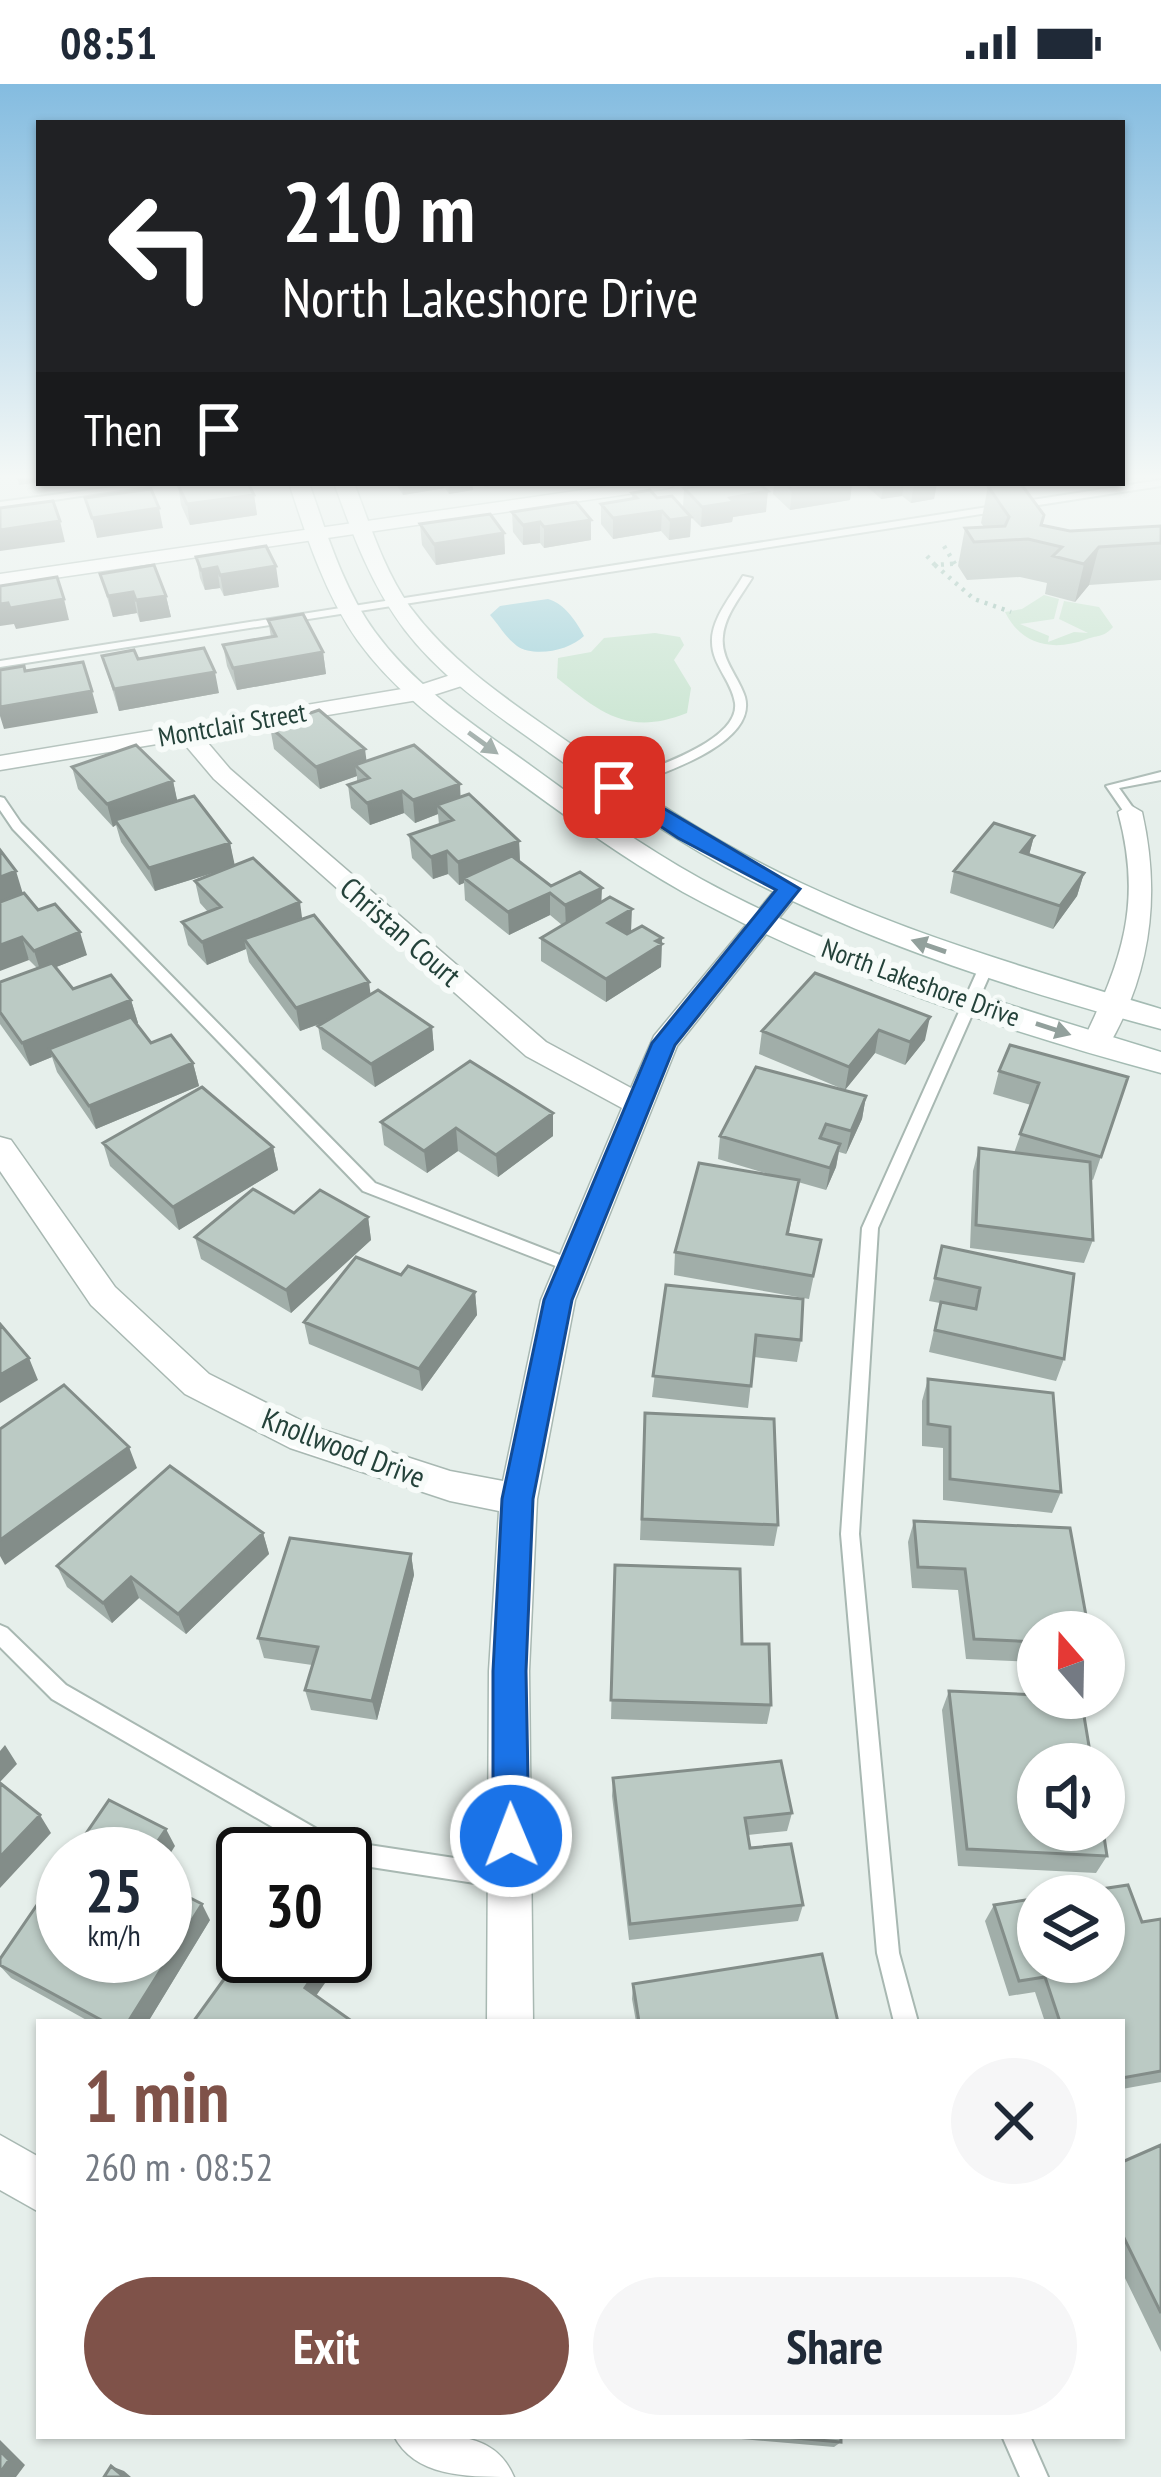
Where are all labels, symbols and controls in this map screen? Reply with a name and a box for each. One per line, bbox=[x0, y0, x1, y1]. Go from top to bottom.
text: 08:51 bbox=[60, 13, 157, 71]
text: 210 m bbox=[282, 156, 475, 265]
icon: left bbox=[84, 168, 240, 324]
text: North Lakeshore Drive bbox=[282, 262, 699, 332]
icon: arrive bbox=[186, 396, 252, 462]
text: Then bbox=[84, 400, 162, 458]
street label: Montclair Street bbox=[155, 694, 309, 754]
one-way arrow bbox=[467, 731, 499, 755]
pin bbox=[563, 736, 665, 838]
icon: arrive bbox=[581, 754, 647, 820]
street label: Christan Court bbox=[332, 868, 470, 995]
street label: North Lakeshore Drive bbox=[817, 930, 1025, 1034]
one-way arrow bbox=[910, 935, 947, 954]
one-way arrow bbox=[1035, 1020, 1072, 1039]
street label: Knollwood Drive bbox=[257, 1398, 431, 1496]
north arrow bbox=[1017, 1611, 1125, 1719]
map controls bbox=[1017, 1611, 1125, 1983]
button: sound bbox=[1017, 1743, 1125, 1851]
position arrow bbox=[448, 1773, 574, 1899]
speed limit sign: 30 bbox=[216, 1827, 372, 1983]
text: 25 bbox=[85, 1851, 143, 1929]
button: layers bbox=[1017, 1875, 1125, 1983]
text: km/h bbox=[87, 1915, 141, 1954]
text: 1 min bbox=[84, 2049, 229, 2142]
button: close bbox=[951, 2058, 1077, 2184]
text: 260 m · 08:52 bbox=[84, 2141, 273, 2192]
button: Exit bbox=[84, 2277, 569, 2415]
button: Share bbox=[593, 2277, 1077, 2415]

